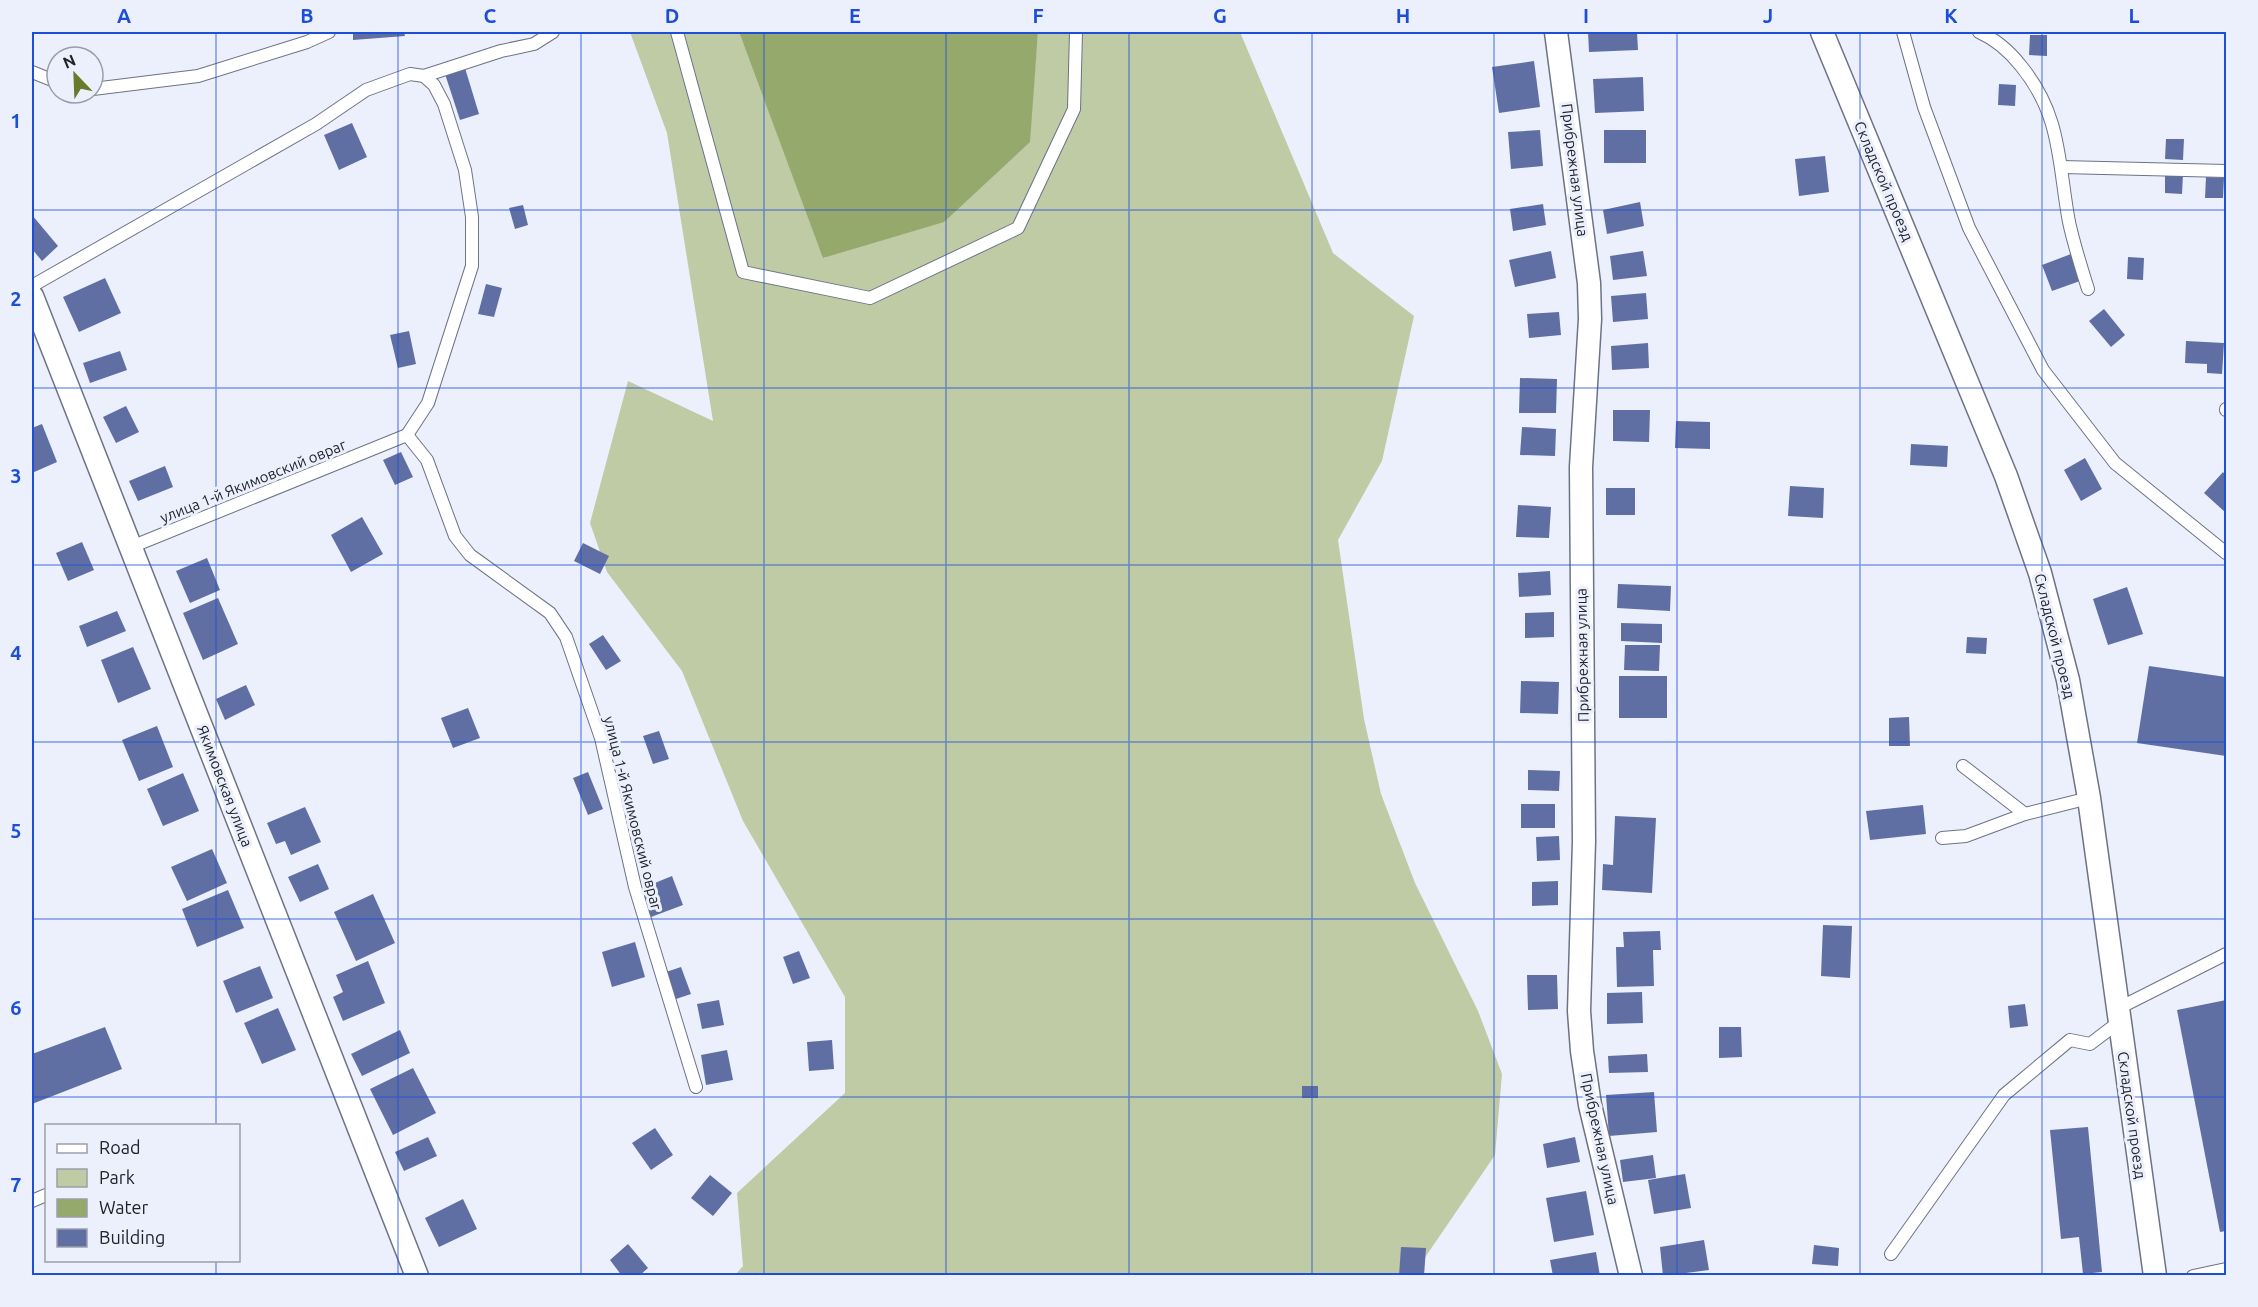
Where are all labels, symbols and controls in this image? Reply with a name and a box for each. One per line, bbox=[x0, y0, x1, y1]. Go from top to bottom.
text: A bbox=[117, 4, 131, 27]
text: B bbox=[300, 4, 314, 27]
text: C bbox=[484, 4, 497, 27]
text: D bbox=[665, 4, 679, 27]
text: E bbox=[849, 4, 861, 27]
text: F bbox=[1032, 4, 1044, 27]
text: G bbox=[1213, 4, 1227, 27]
text: H bbox=[1396, 4, 1410, 27]
text: I bbox=[1583, 4, 1589, 27]
text: J bbox=[1763, 4, 1773, 27]
text: K bbox=[1944, 4, 1958, 27]
text: L bbox=[2129, 4, 2140, 27]
north arrow bbox=[45, 45, 105, 105]
text: N bbox=[60, 51, 78, 72]
street label: Прибрежная улица bbox=[1558, 102, 1592, 238]
text: 1 bbox=[10, 109, 22, 132]
street label: Складской проезд bbox=[1851, 119, 1917, 244]
text: 2 bbox=[10, 287, 22, 310]
street label: улица 1-й Якимовский овраг bbox=[158, 436, 348, 526]
text: 3 bbox=[10, 464, 22, 487]
street label: Складской проезд bbox=[2031, 572, 2079, 701]
street label: Прибрежная улица bbox=[1572, 588, 1592, 722]
text: 4 bbox=[10, 641, 22, 664]
street label: улица 1-й Якимовский овраг bbox=[601, 714, 665, 912]
street label: Якимовская улица bbox=[194, 723, 256, 849]
text: 5 bbox=[10, 819, 22, 842]
text: 6 bbox=[10, 996, 22, 1019]
street label: Складской проезд bbox=[2115, 1050, 2149, 1180]
street label: Прибрежная улица bbox=[1578, 1072, 1622, 1206]
legend bbox=[45, 1124, 240, 1262]
text: Road bbox=[99, 1137, 141, 1157]
text: Park bbox=[99, 1167, 135, 1187]
text: 7 bbox=[10, 1173, 22, 1196]
text: Water bbox=[99, 1197, 149, 1217]
text: Building bbox=[99, 1227, 165, 1247]

